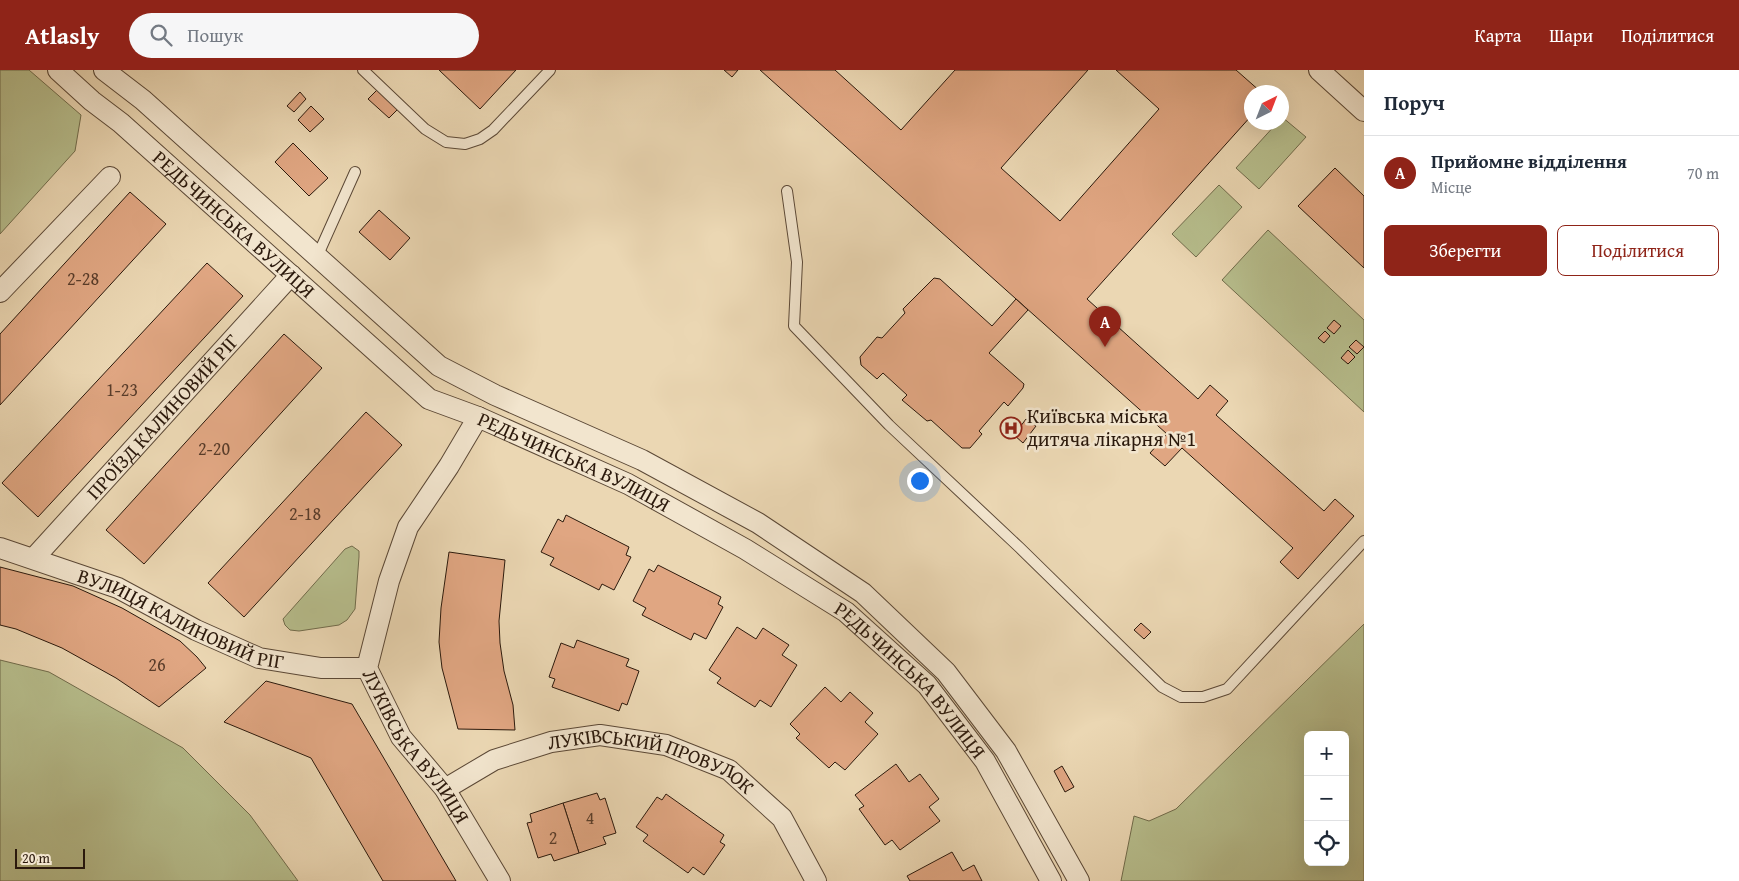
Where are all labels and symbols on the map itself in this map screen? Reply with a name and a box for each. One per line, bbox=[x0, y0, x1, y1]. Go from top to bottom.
north arrow bbox=[1244, 85, 1289, 130]
street label: РЕДЬЧИНСЬКА ВУЛИЦЯ bbox=[147, 143, 322, 305]
house number: 2-28 bbox=[67, 265, 99, 292]
pin: A bbox=[1089, 306, 1121, 347]
street label: ПРОЇЗД КАЛИНОВИЙ РІГ bbox=[79, 327, 245, 506]
house number: 1-23 bbox=[106, 376, 138, 403]
place label: Київська міська дитяча лікарня №1 bbox=[1027, 401, 1196, 453]
street label: РЕДЬЧИНСЬКА ВУЛИЦЯ bbox=[473, 404, 676, 519]
hospital icon: Київська міська дитяча лікарня №1 bbox=[999, 416, 1023, 440]
house number: 2-20 bbox=[198, 435, 230, 462]
your location bbox=[907, 468, 933, 494]
house number: 2-18 bbox=[289, 500, 321, 527]
street label: ВУЛИЦЯ КАЛИНОВИЙ РІГ bbox=[74, 560, 286, 676]
street label: РЕДЬЧИНСЬКА ВУЛИЦЯ bbox=[829, 594, 993, 765]
house number: 26 bbox=[148, 651, 166, 678]
street label: ЛУКІВСЬКА ВУЛИЦЯ bbox=[356, 664, 477, 829]
street label: ЛУКІВСЬКИЙ ПРОВУЛОК bbox=[546, 720, 762, 801]
house number: 4 bbox=[586, 804, 594, 831]
house number: 2 bbox=[549, 824, 557, 851]
scale bar bbox=[15, 846, 85, 869]

